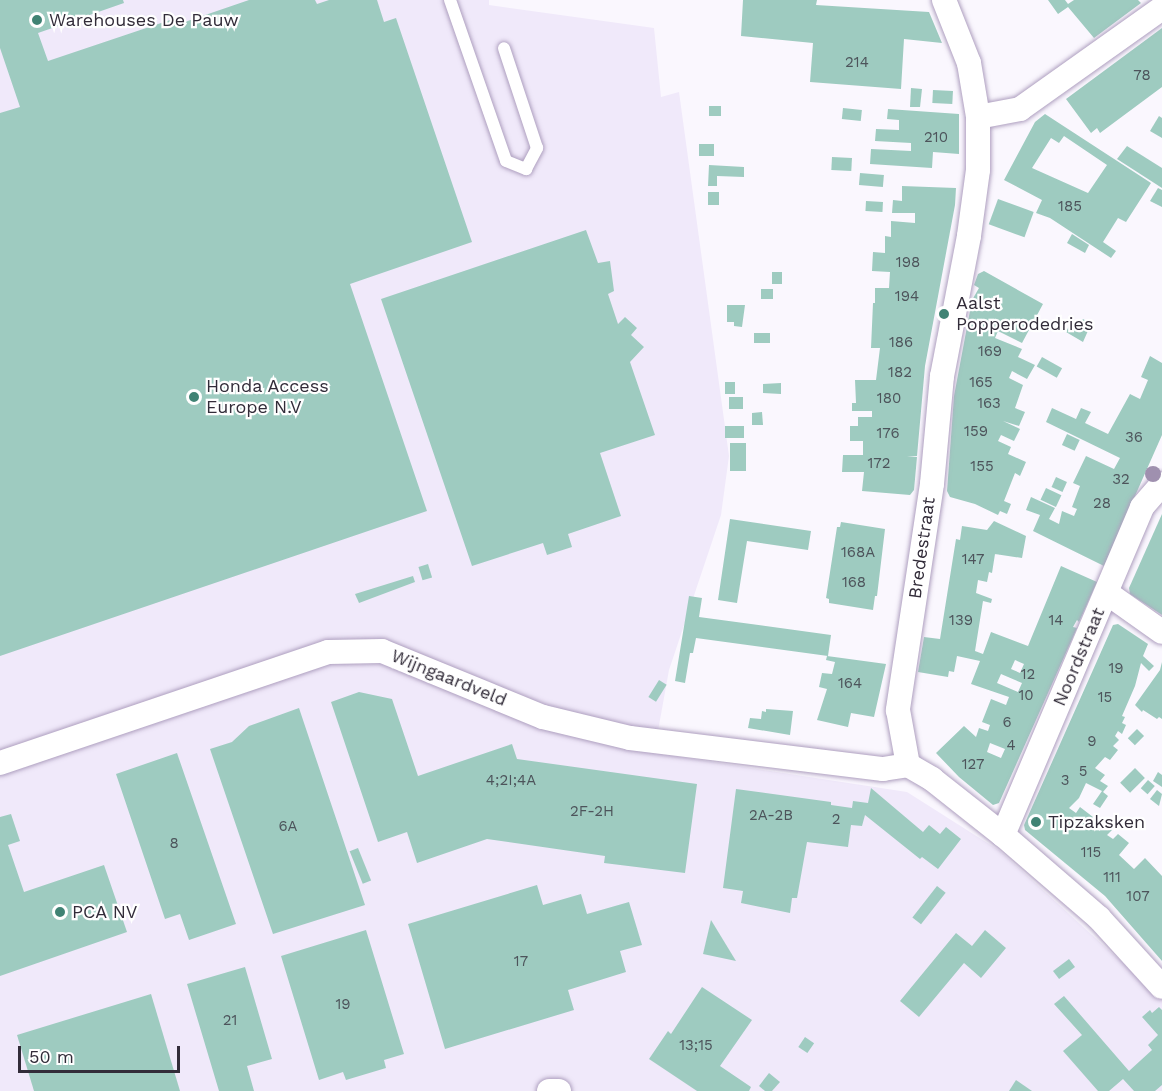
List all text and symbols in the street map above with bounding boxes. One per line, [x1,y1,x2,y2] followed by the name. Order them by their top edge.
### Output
[49,9,239,31] place label: Warehouses De Pauw
[30,13,44,27] marker: Warehouses De Pauw
[845,54,869,72] house number: 214
[1133,67,1151,85] house number: 78
[924,129,948,147] house number: 210
[1058,198,1082,216] house number: 185
[896,254,920,272] house number: 198
[895,288,919,306] house number: 194
[956,293,1093,336] place label: Aalst Popperodedries
[937,307,951,321] marker: Aalst Popperodedries
[889,334,913,352] house number: 186
[978,343,1002,361] house number: 169
[888,364,912,382] house number: 182
[969,374,993,392] house number: 165
[206,376,330,418] place label: Honda Access Europe N.V
[187,390,201,404] marker: Honda Access Europe N.V
[877,390,901,408] house number: 180
[977,395,1001,413] house number: 163
[964,423,988,441] house number: 159
[876,425,900,443] house number: 176
[1125,429,1143,447] house number: 36
[867,455,891,473] house number: 172
[970,458,994,476] house number: 155
[1112,471,1130,489] house number: 32
[1093,495,1111,513] house number: 28
[904,496,940,600] street label: Bredestraat
[841,544,875,562] house number: 168A
[962,551,984,569] house number: 147
[842,574,866,592] house number: 168
[1049,605,1109,709] street label: Noordstraat
[949,612,973,630] house number: 139
[1048,612,1064,630] house number: 14
[388,645,510,711] street label: Wijngaardveld
[1108,660,1124,678] house number: 19
[1021,666,1035,684] house number: 12
[838,675,862,693] house number: 164
[1018,687,1034,705] house number: 10
[1098,689,1112,707] house number: 15
[1002,714,1012,732] house number: 6
[1087,733,1097,751] house number: 9
[1006,737,1016,755] house number: 4
[962,756,984,774] house number: 127
[1079,763,1087,781] house number: 5
[486,772,536,790] house number: 4;2I;4A
[1061,772,1069,790] house number: 3
[570,803,614,821] house number: 2F-2H
[749,807,793,825] house number: 2A-2B
[832,811,840,829] house number: 2
[1048,811,1145,833] place label: Tipzaksken
[1029,815,1043,829] marker: Tipzaksken
[278,818,298,836] house number: 6A
[169,835,179,853] house number: 8
[1081,844,1101,862] house number: 115
[1103,869,1121,887] house number: 111
[1126,888,1150,906] house number: 107
[72,901,138,923] place label: PCA NV
[53,905,67,919] marker: PCA NV
[514,953,528,971] house number: 17
[335,996,351,1014] house number: 19
[223,1012,237,1030] house number: 21
[21,1034,183,1072] scale bar
[679,1037,713,1055] house number: 13;15
[29,1046,74,1067] text: 50 m

